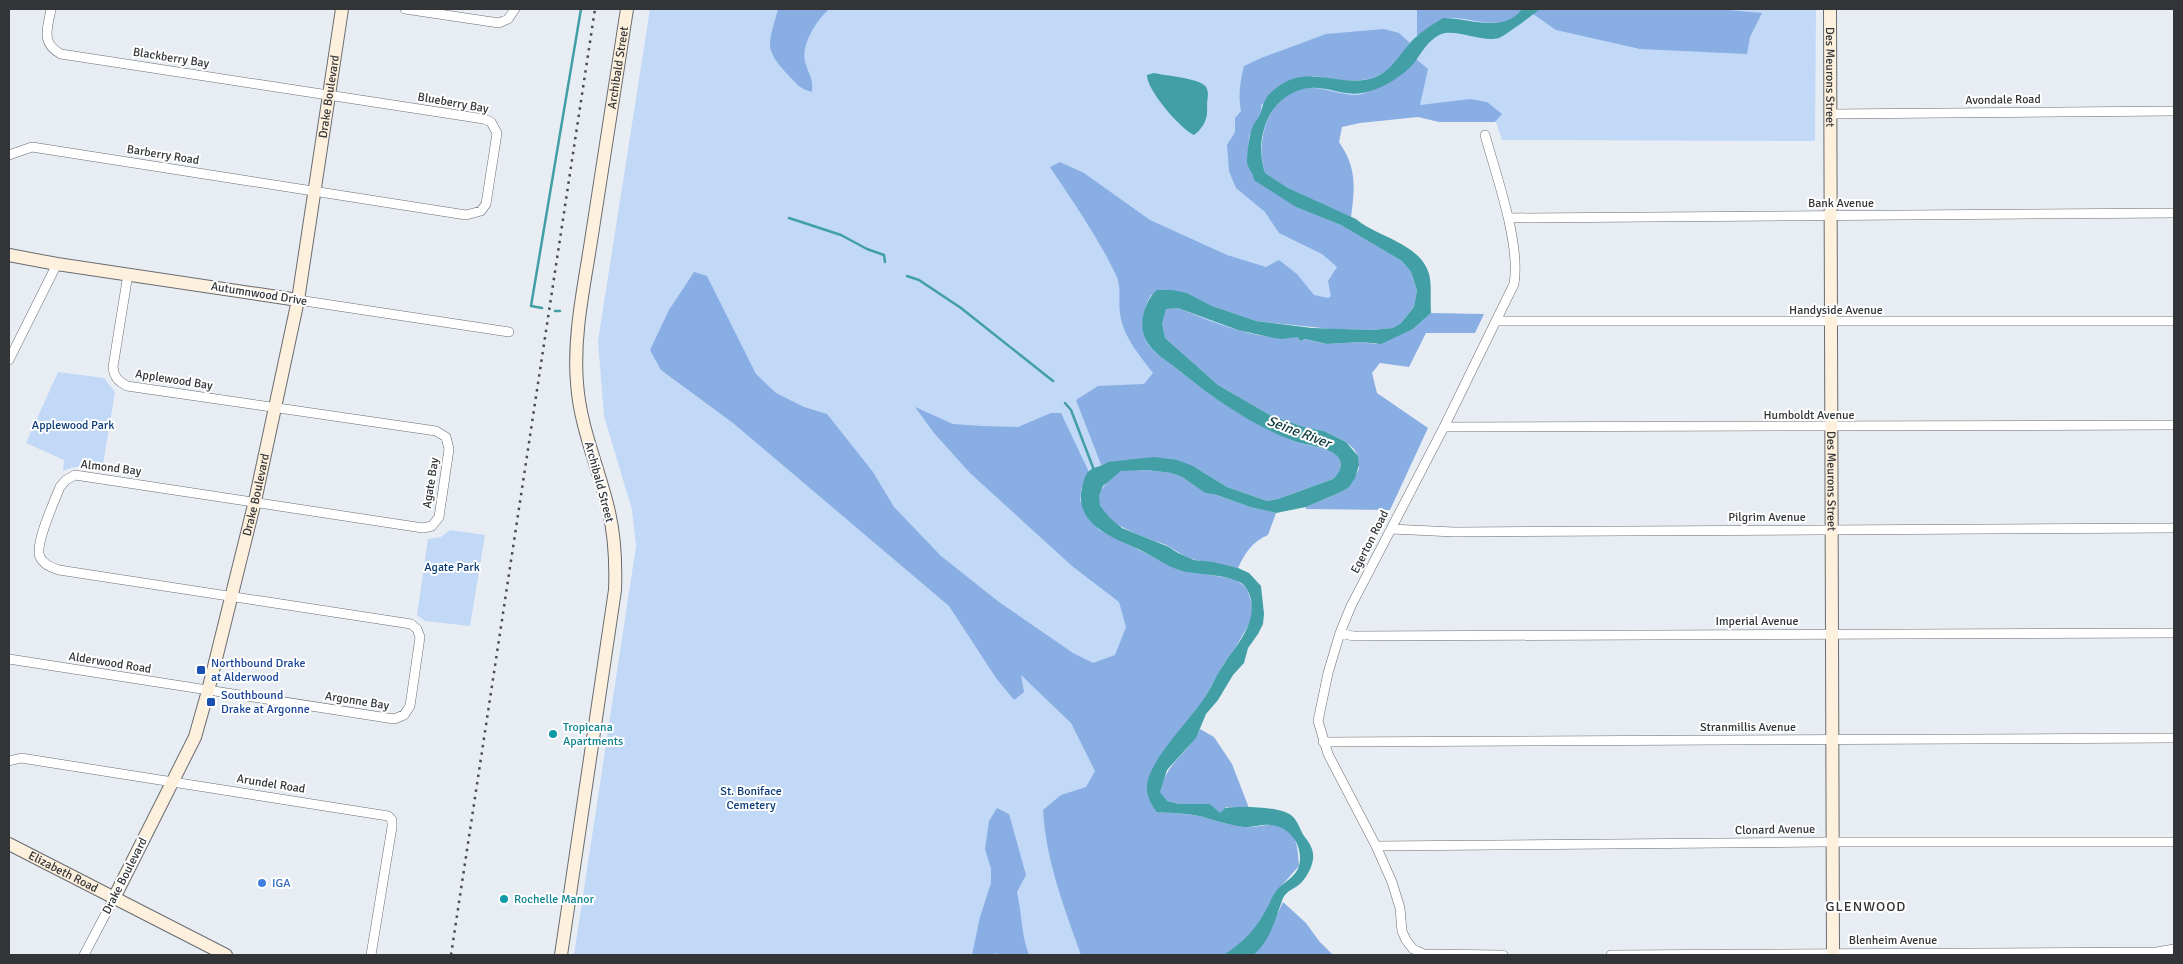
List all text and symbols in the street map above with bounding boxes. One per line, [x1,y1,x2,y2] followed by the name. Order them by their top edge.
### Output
[604,25,632,110] street label: Archibald Street
[1823,27,1838,127] street label: Des Meurons Street
[132,45,211,71] street label: Blackberry Bay
[315,54,342,139] street label: Drake Boulevard
[416,89,490,117] street label: Blueberry Bay
[1965,92,2041,108] street label: Avondale Road
[126,142,200,168] street label: Barberry Road
[1808,196,1874,211] street label: Bank Avenue
[210,279,308,309] street label: Autumnwood Drive
[1789,303,1883,318] street label: Handyside Avenue
[134,366,214,394] street label: Applewood Bay
[1764,408,1854,423] street label: Humboldt Avenue
[1265,412,1335,453] water label: Seine River
[32,418,114,433] park label: Applewood Park
[1824,431,1839,531] street label: Des Meurons Street
[581,440,617,524] street label: Archibald Street
[239,452,272,538] street label: Drake Boulevard
[420,456,442,509] street label: Agate Bay
[80,457,143,479] street label: Almond Bay
[1348,508,1392,576] street label: Egerton Road
[1728,510,1806,525] street label: Pilgrim Avenue
[424,560,480,575] park label: Agate Park
[1715,614,1799,629] street label: Imperial Avenue
[68,649,152,677] street label: Alderwood Road
[211,656,305,685] place label: Northbound Drake at Alderwood
[195,664,207,676] marker: Northbound Drake at Alderwood
[221,688,310,717] place label: Southbound Drake at Argonne
[324,689,391,714] street label: Argonne Bay
[205,696,217,708] marker: Southbound Drake at Argonne
[563,720,623,749] place label: Tropicana Apartments
[1700,720,1796,735] street label: Stranmillis Avenue
[547,728,559,740] marker: Tropicana Apartments
[236,771,306,797] street label: Arundel Road
[720,784,782,813] park label: St. Boniface Cemetery
[1735,822,1815,838] street label: Clonard Avenue
[99,835,151,917] street label: Drake Boulevard
[26,848,101,896] street label: Elizabeth Road
[272,876,291,891] place label: IGA
[256,877,268,889] marker: IGA
[514,892,594,907] place label: Rochelle Manor
[498,893,510,905] marker: Rochelle Manor
[1826,898,1906,915] district label: GLENWOOD
[1849,933,1937,948] street label: Blenheim Avenue

